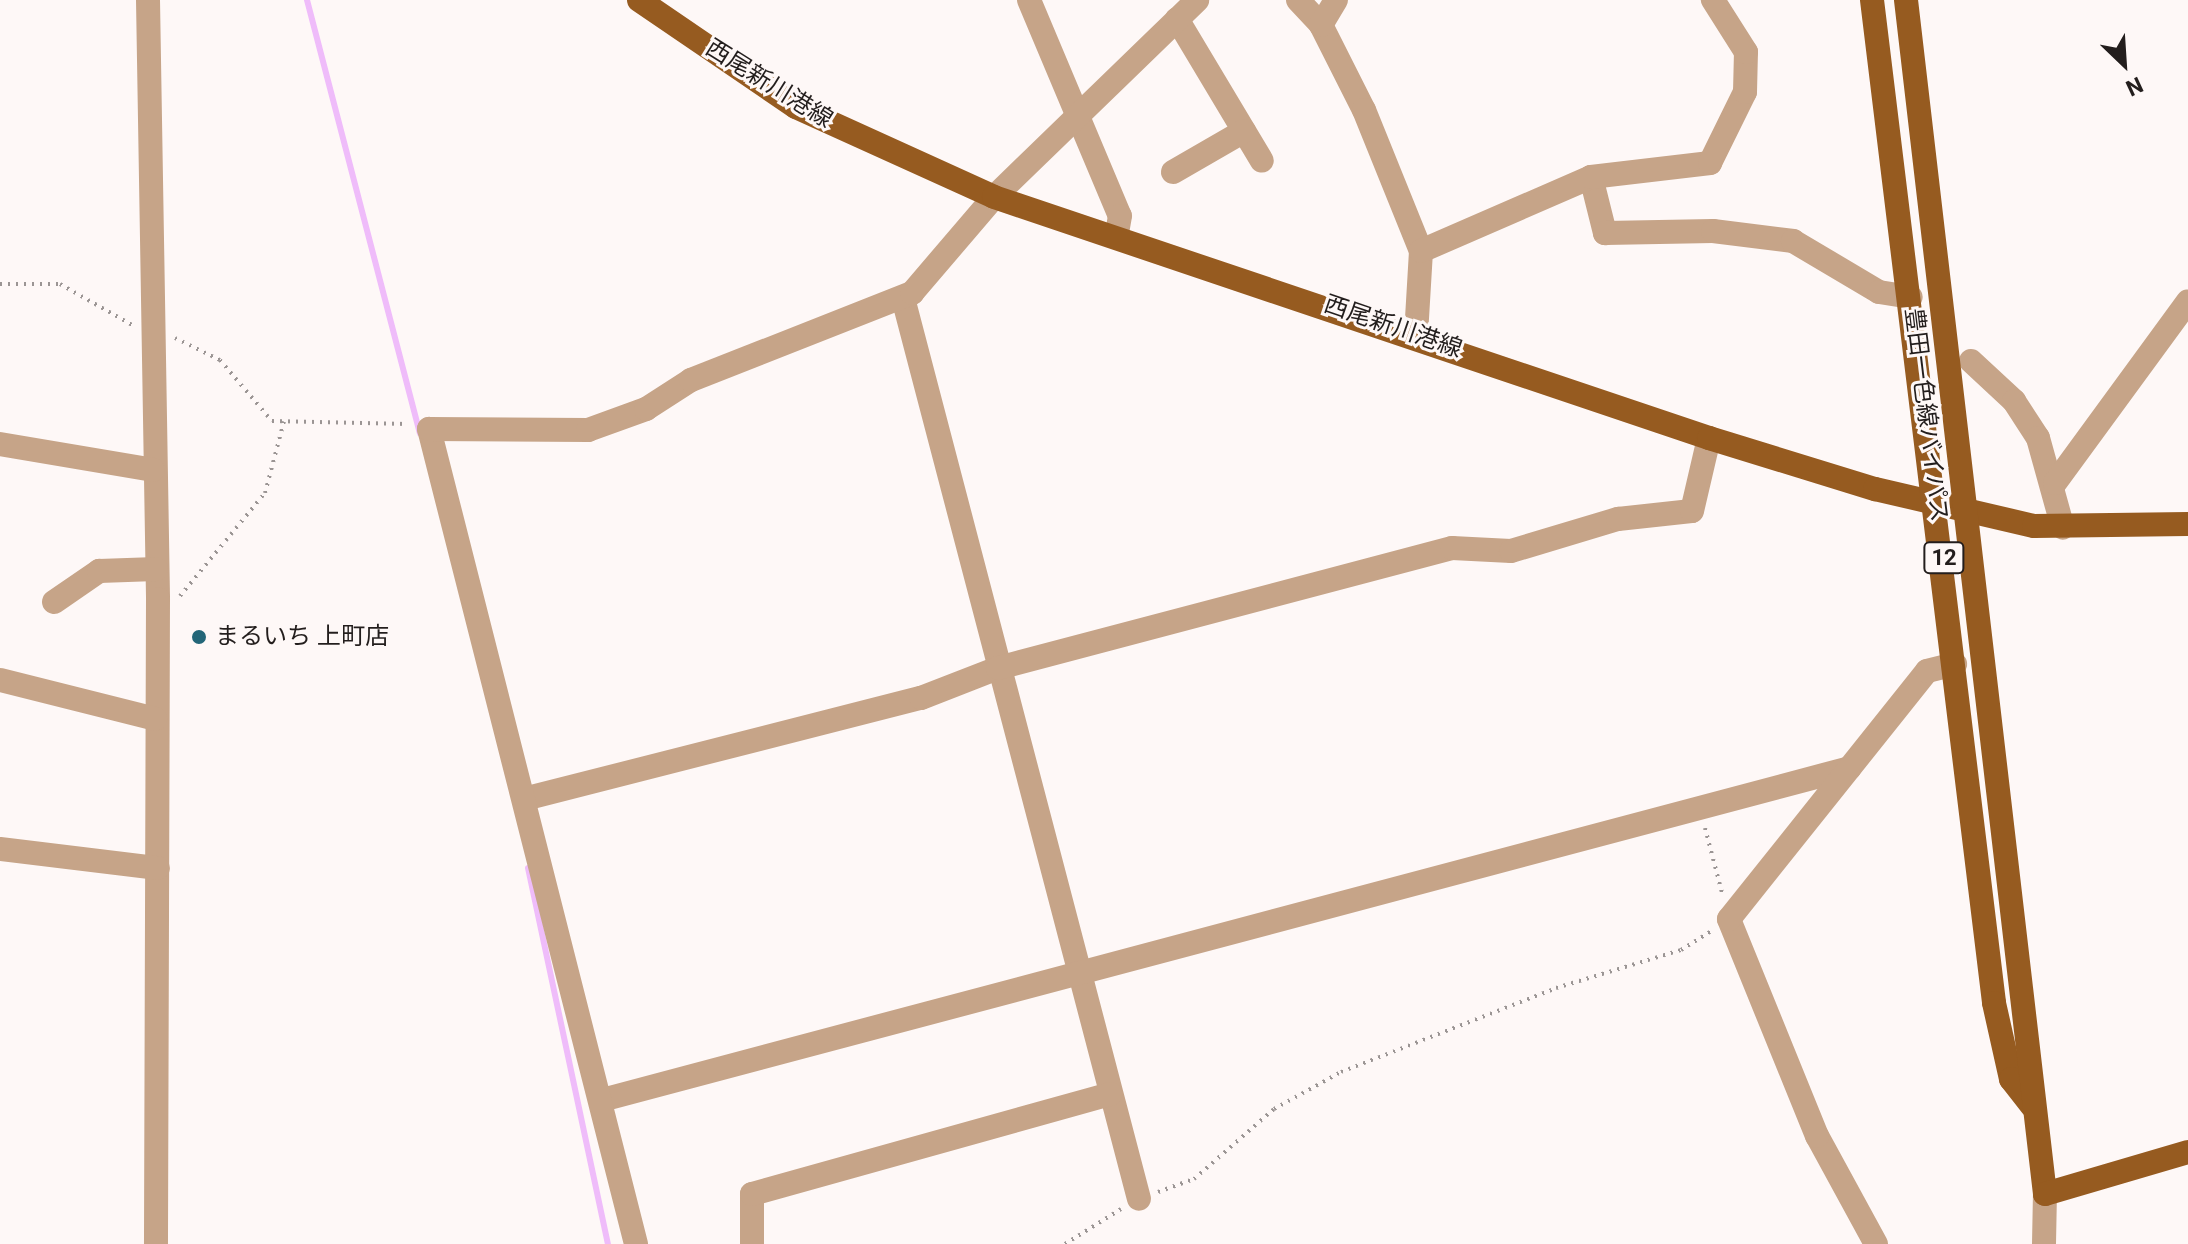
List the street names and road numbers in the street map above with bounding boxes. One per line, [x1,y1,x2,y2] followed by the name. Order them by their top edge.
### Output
[700,34,838,134] street label: 西尾新川港線
[1320,290,1466,364] street label: 西尾新川港線
[1899,306,1953,524] street label: 豊田一色線バイパス
[1922,540,1966,576] road number: 12

